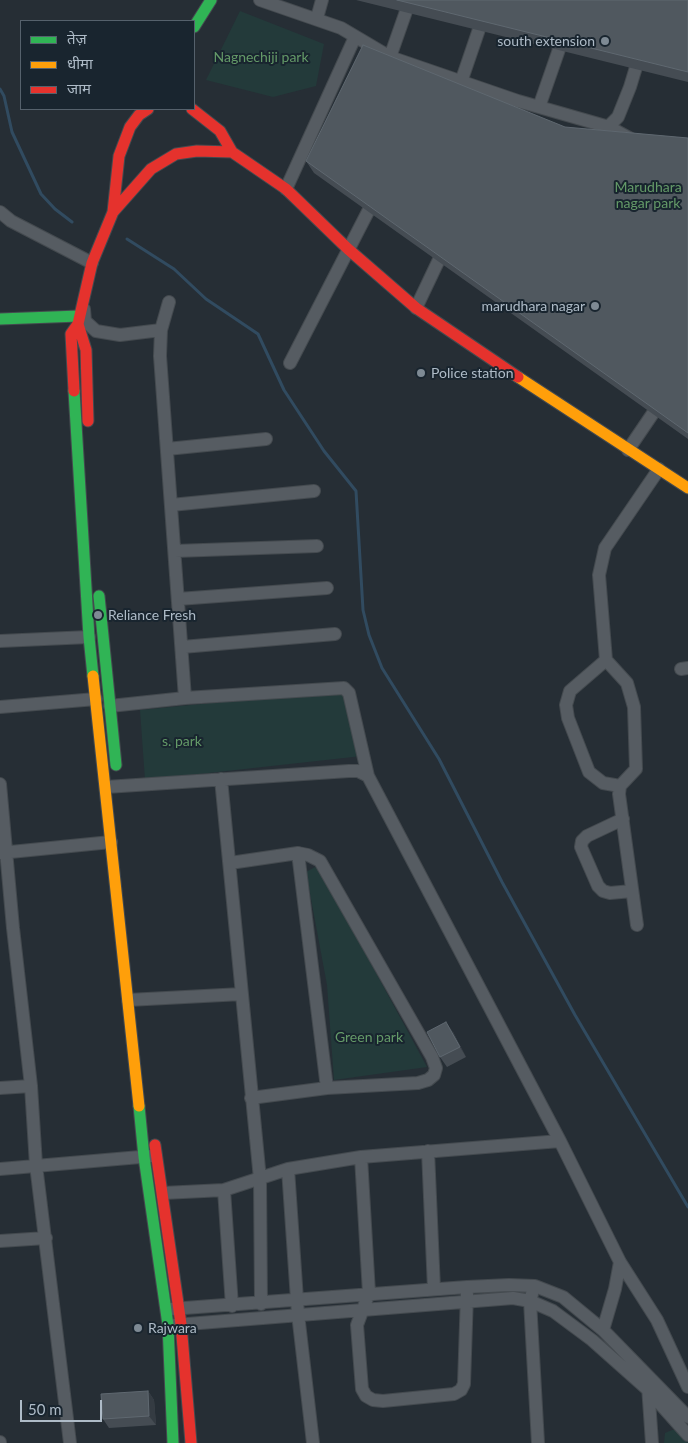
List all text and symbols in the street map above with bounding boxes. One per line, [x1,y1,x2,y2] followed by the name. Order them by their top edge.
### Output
[20,20,195,110] legend
[67,29,87,47] text: तेज़
[497,33,595,49] place label: south extension
[599,35,611,47] marker: south extension
[213,49,309,65] park label: Nagnechiji park
[67,54,93,72] text: धीमा
[67,79,91,97] text: जाम
[614,179,682,212] park label: Marudhara nagar park
[481,298,585,314] place label: marudhara nagar
[589,300,601,312] marker: marudhara nagar
[431,365,513,381] place label: Police station
[415,367,427,379] marker: Police station
[108,607,196,623] place label: Reliance Fresh
[92,609,104,621] marker: Reliance Fresh
[162,733,202,749] park label: s. park
[335,1029,403,1045] park label: Green park
[148,1320,197,1336] place label: Rajwara
[132,1322,144,1334] marker: Rajwara
[22,1390,105,1422] scale bar
[28,1400,62,1418] text: 50 m

